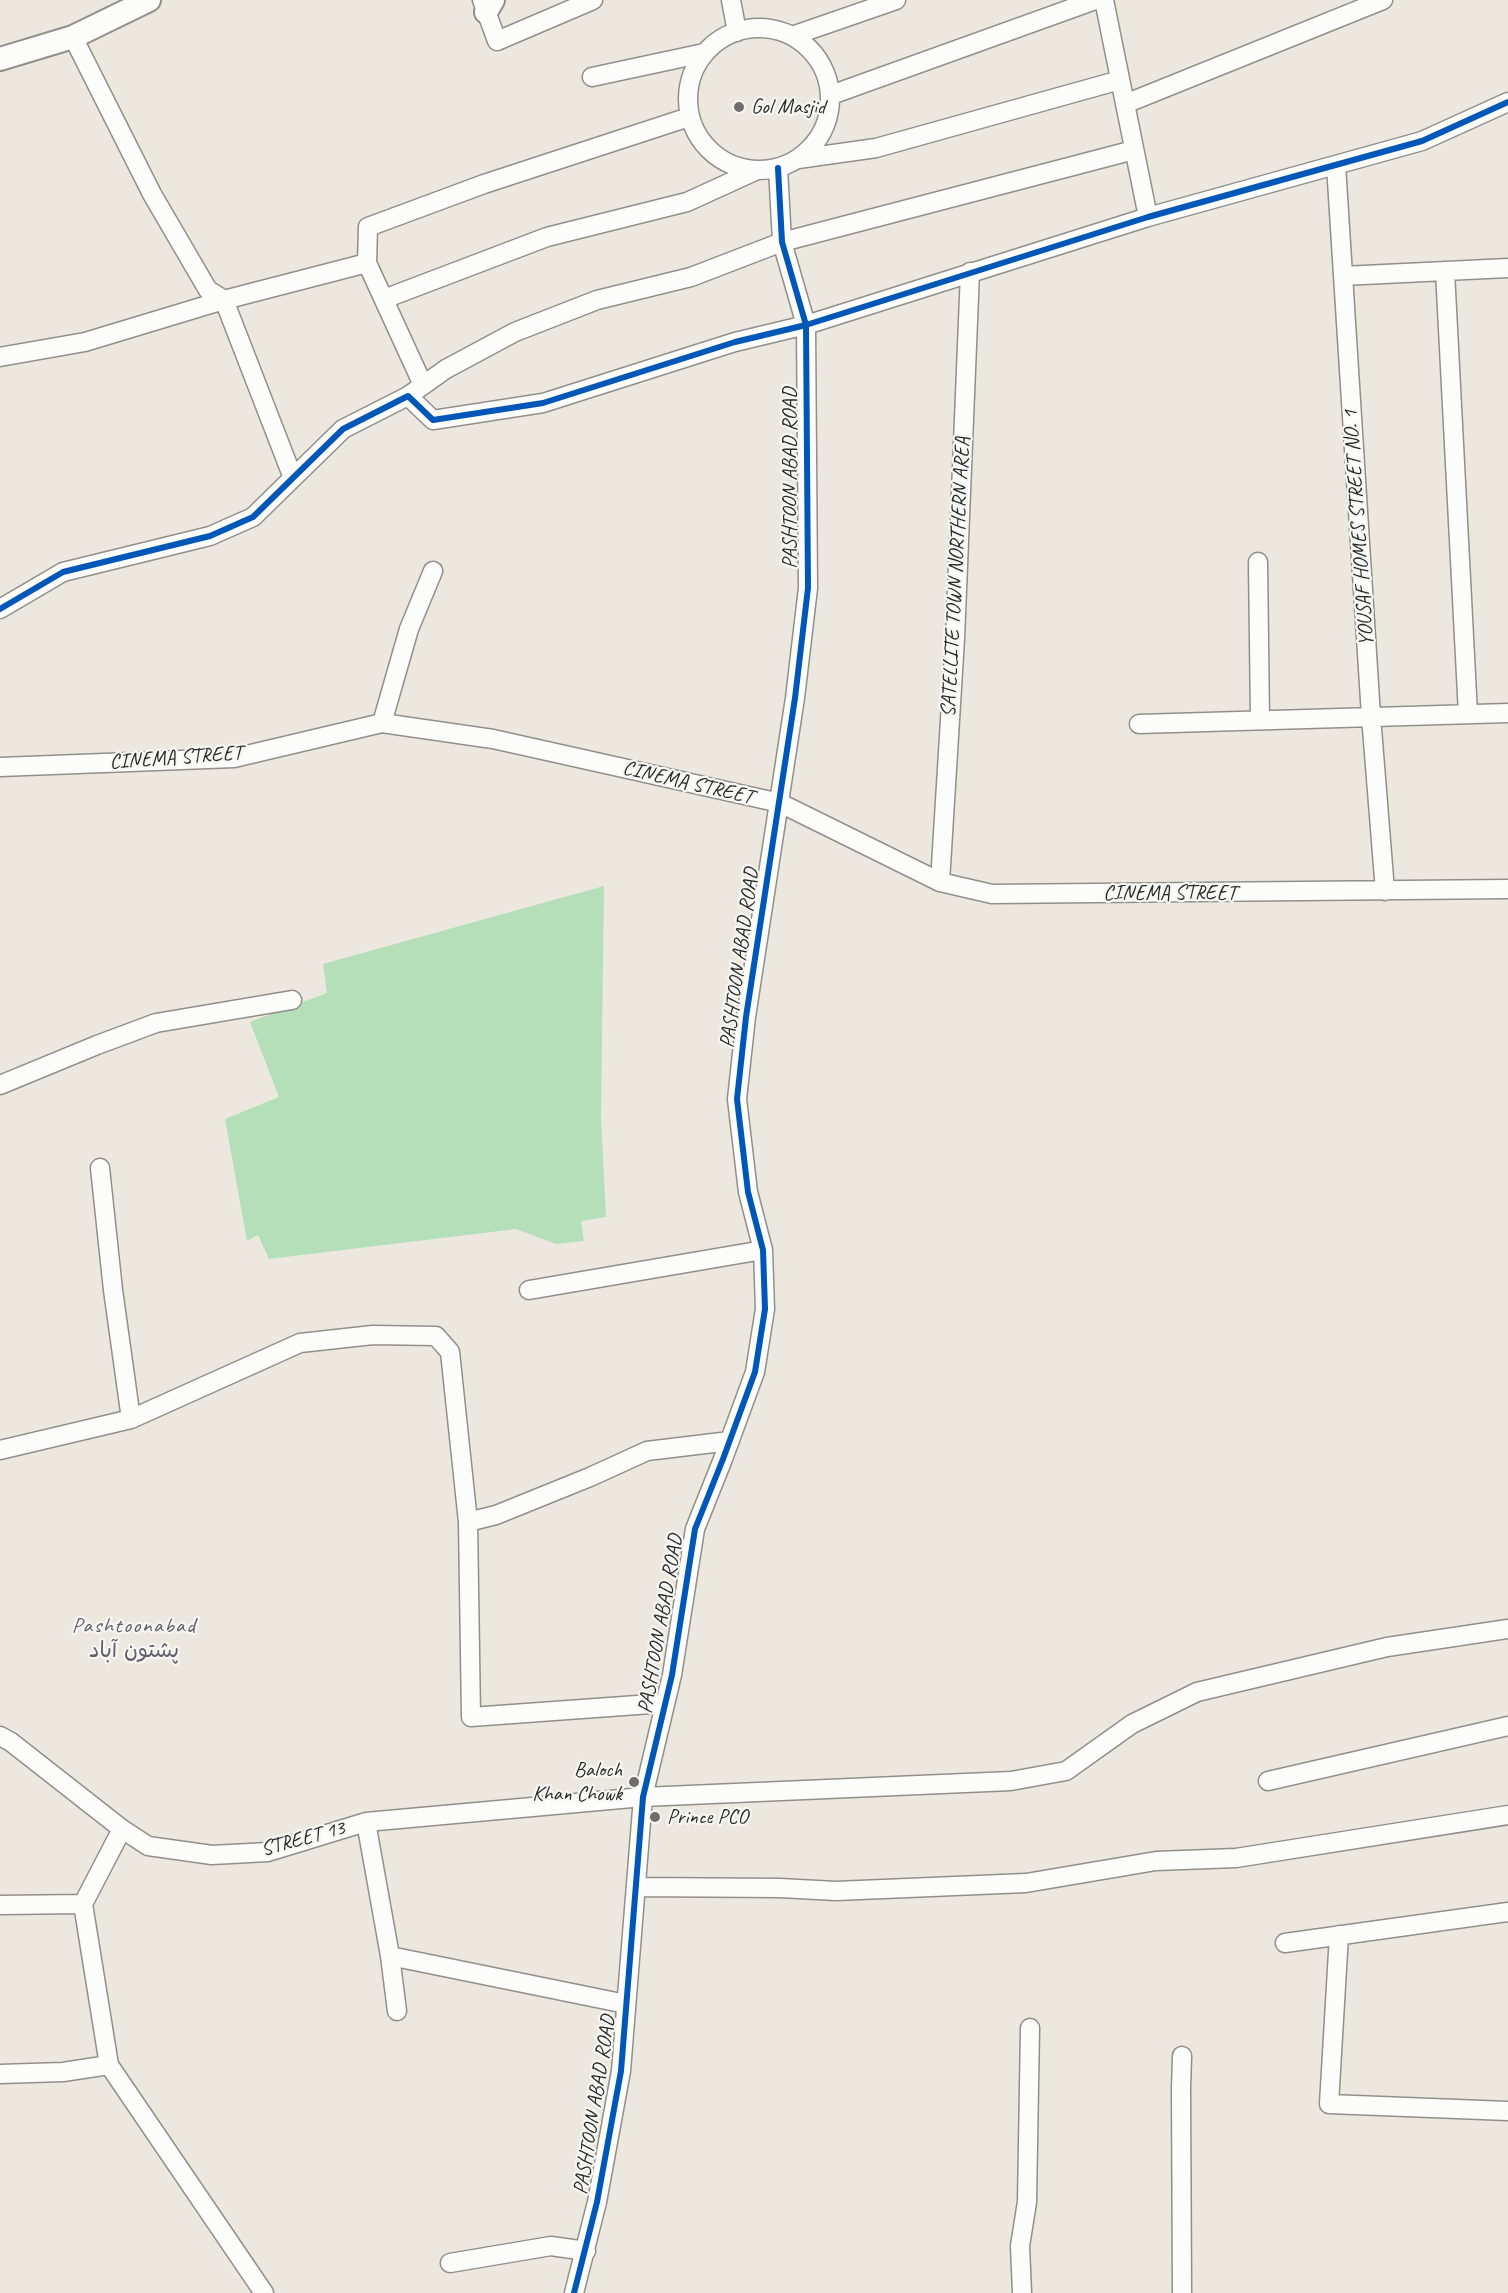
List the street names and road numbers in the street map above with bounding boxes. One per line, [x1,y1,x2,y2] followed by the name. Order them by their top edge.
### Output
[777,387,803,569] street label: PASHTOON ABAD ROAD
[1338,409,1380,647] street label: YOUSAF HOMES STREET NO. 1
[936,436,976,718] street label: SATELLITE TOWN NORTHERN AREA
[109,741,243,775] street label: CINEMA STREET
[620,756,756,810] street label: CINEMA STREET
[715,867,765,1049] street label: PASHTOON ABAD ROAD
[1103,880,1237,906] street label: CINEMA STREET
[633,1533,689,1715] street label: PASHTOON ABAD ROAD
[258,1816,348,1862] street label: STREET 13
[568,2014,622,2196] street label: PASHTOON ABAD ROAD

